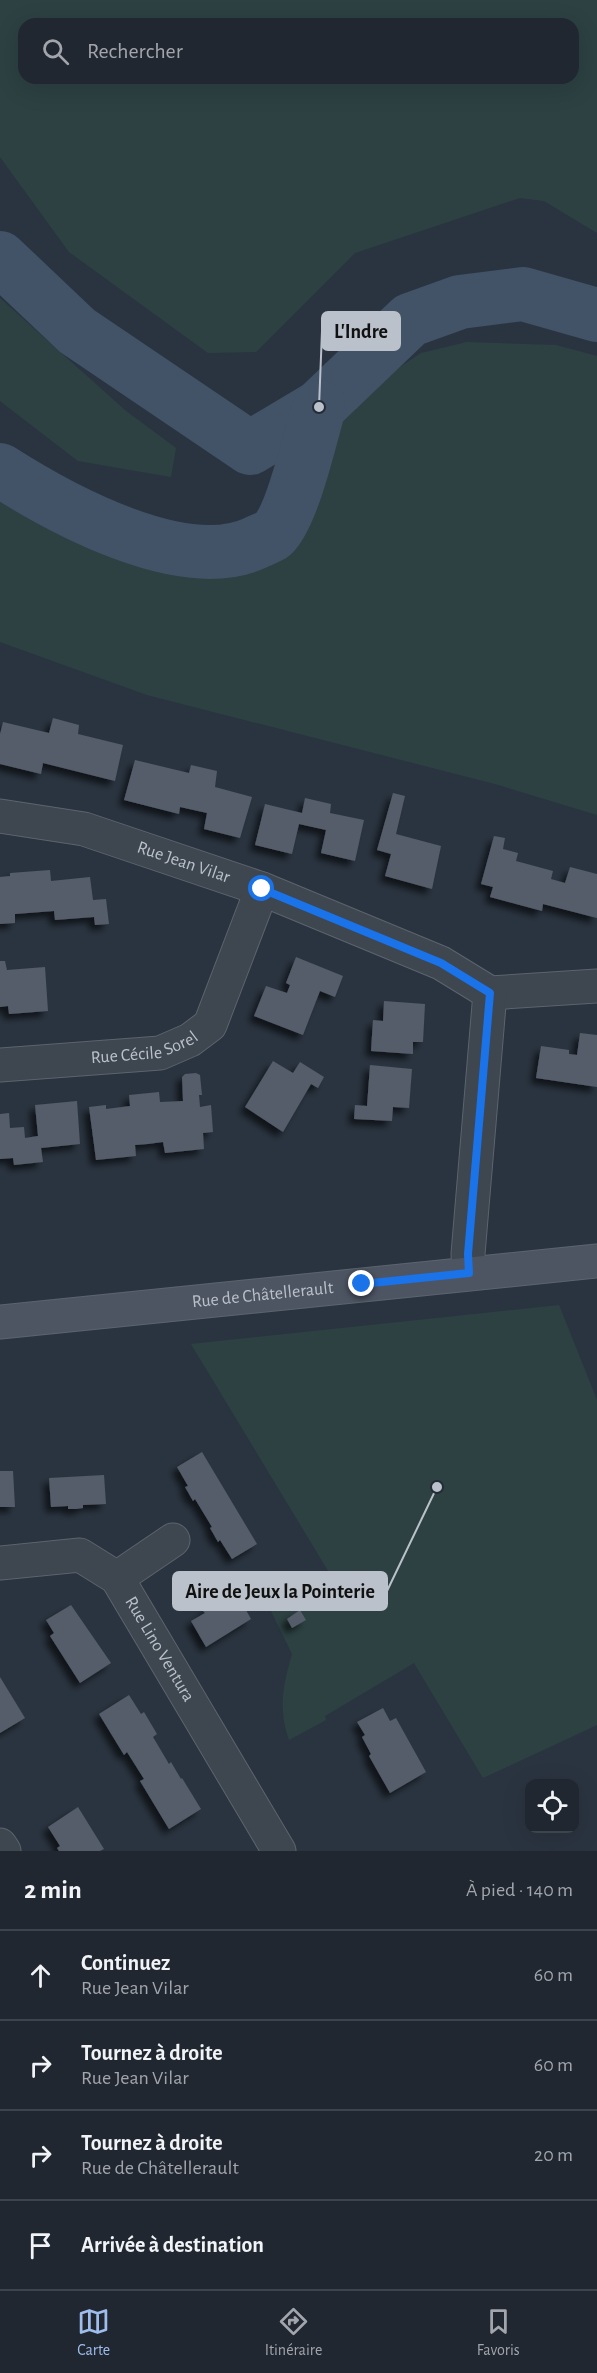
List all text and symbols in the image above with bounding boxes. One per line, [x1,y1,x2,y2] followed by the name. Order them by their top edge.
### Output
[18,18,579,84] search box
[39,35,72,68] icon: search
[87,40,183,62] text: Rechercher
[322,312,400,350] callout: L'Indre
[334,322,388,342] text: L'Indre
[135,839,233,887] street label: Rue Jean Vilar
[248,875,274,901] route start
[90,1028,202,1067] street label: Rue Cécile Sorel
[348,1270,374,1296] route end
[191,1279,335,1311] street label: Rue de Châtellerault
[173,1572,387,1610] callout: Aire de Jeux la Pointerie
[185,1582,375,1602] text: Aire de Jeux la Pointerie
[121,1594,197,1705] street label: Rue Lino Ventura
[525,1779,579,1833] map controls
[525,1779,579,1833] button: locate
[24,1877,82,1903] text: 2 min
[466,1880,573,1900] text: À pied · 140 m
[81,1952,170,1974] text: Continuez
[24,1959,57,1992] icon: ahead
[534,1965,573,1985] text: 60 m
[81,1978,189,1998] text: Rue Jean Vilar
[81,2042,223,2064] text: Tournez à droite
[24,2049,57,2082] icon: right
[534,2055,573,2075] text: 60 m
[81,2068,189,2088] text: Rue Jean Vilar
[81,2132,223,2154] text: Tournez à droite
[24,2139,57,2172] icon: right
[534,2145,573,2165] text: 20 m
[81,2158,239,2178] text: Rue de Châtellerault
[24,2229,57,2262] icon: arrive
[81,2234,264,2256] text: Arrivée à destination
[77,2305,110,2360] tab: Carte
[265,2305,322,2360] tab: Itinéraire
[477,2305,520,2360] tab: Favoris

